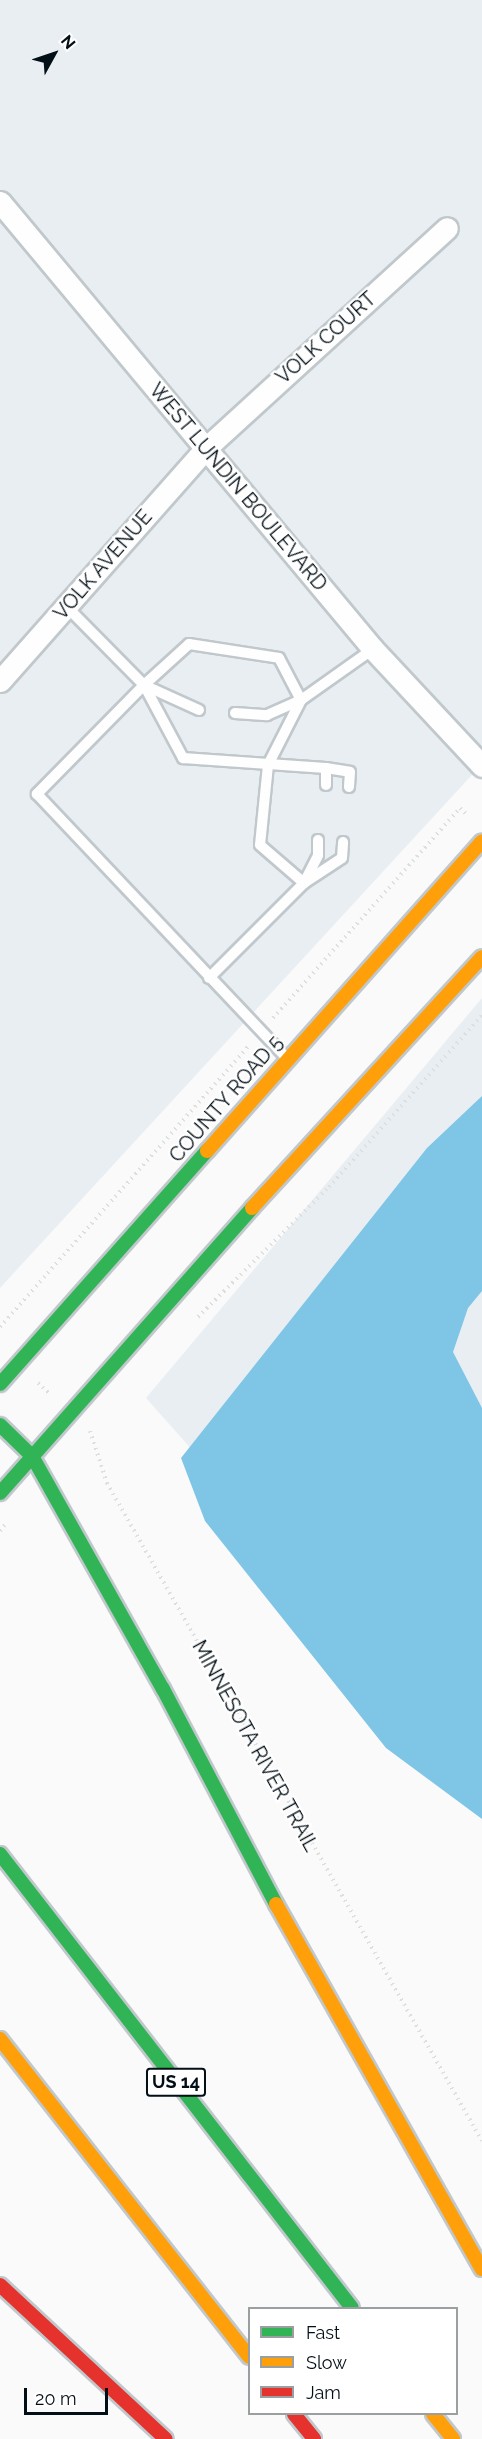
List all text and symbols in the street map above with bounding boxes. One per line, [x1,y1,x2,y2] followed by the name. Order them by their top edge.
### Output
[24,24,84,84] north arrow
[57,31,79,53] text: N
[271,287,381,389] street label: VOLK COURT
[144,378,332,596] street label: WEST LUNDIN BOULEVARD
[49,505,157,625] street label: VOLK AVENUE
[164,1030,288,1168] street label: COUNTY ROAD 5
[187,1636,323,1856] street label: MINNESOTA RIVER TRAIL
[144,2067,207,2097] road number: US 14
[248,2307,458,2415] legend
[306,2322,340,2343] text: Fast
[306,2352,347,2373] text: Slow
[27,2376,111,2414] scale bar
[306,2382,341,2403] text: Jam
[35,2388,77,2409] text: 20 m

